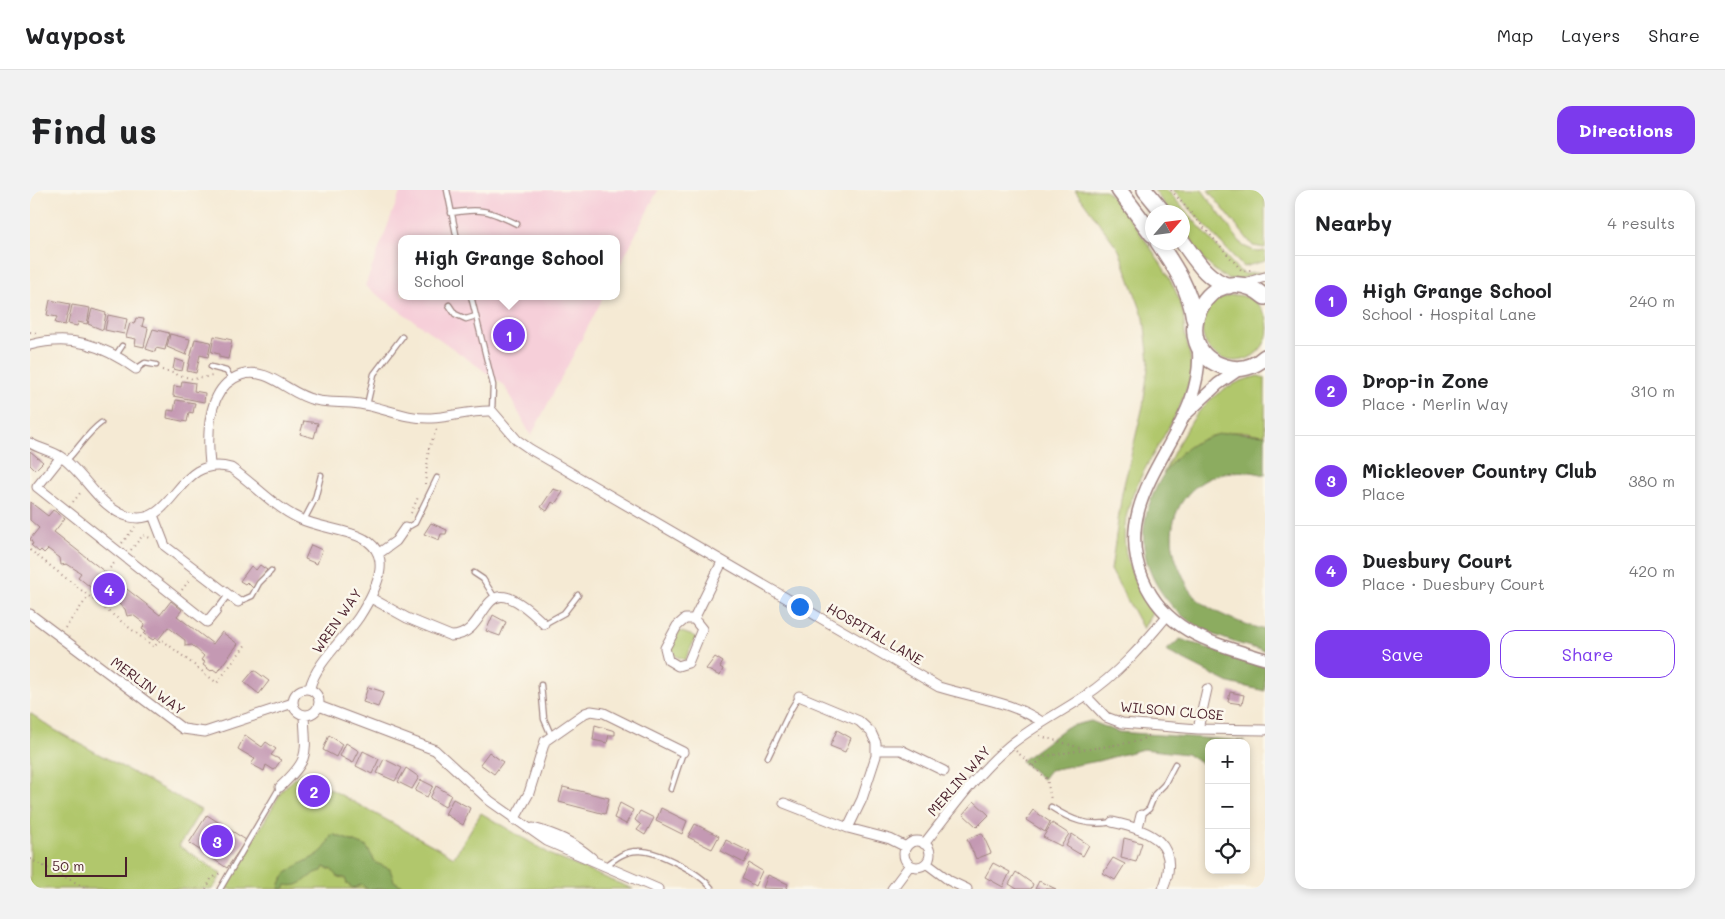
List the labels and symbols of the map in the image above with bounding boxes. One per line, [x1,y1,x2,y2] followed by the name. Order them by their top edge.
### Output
[1145,205,1190,250] north arrow
[493,316,525,354] pin: 1
[93,570,125,608] pin: 4
[307,584,366,657] street label: WREN WAY
[787,594,813,620] your location
[824,598,927,669] street label: HOSPITAL LANE
[107,652,189,719] street label: MERLIN WAY
[1119,697,1225,724] street label: WILSON CLOSE
[923,741,995,820] street label: MERLIN WAY
[298,772,330,810] pin: 2
[201,822,233,860] pin: 3
[45,854,128,877] scale bar

